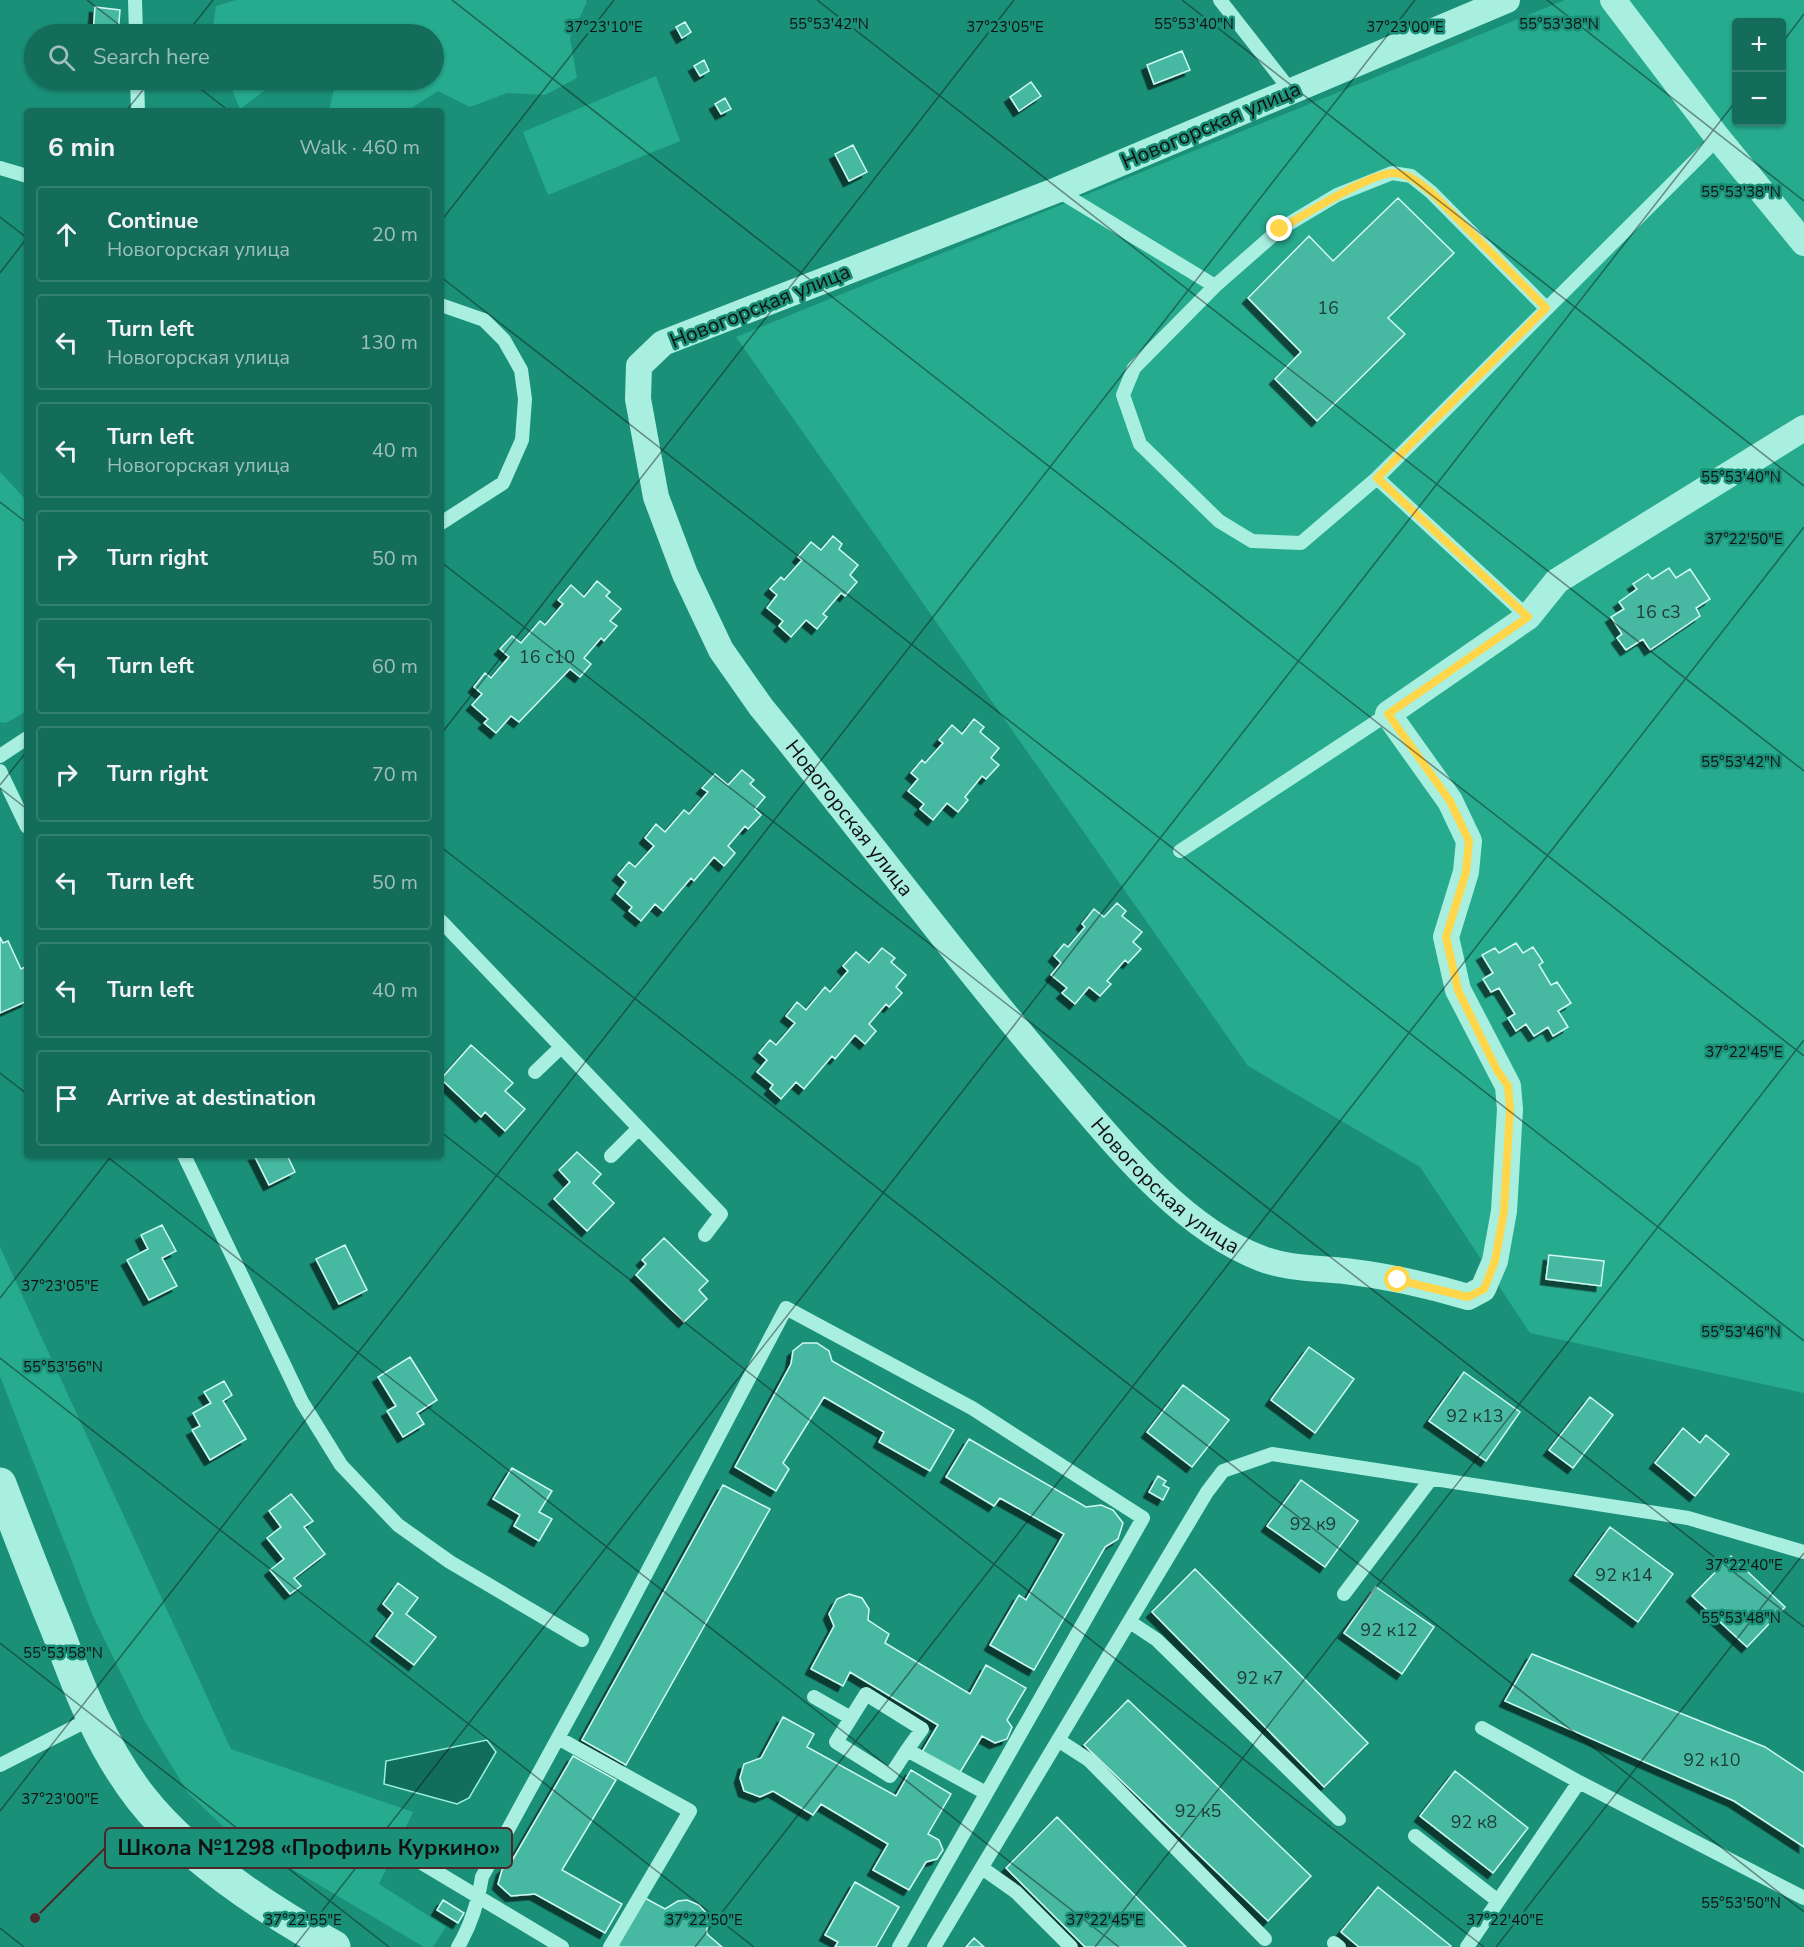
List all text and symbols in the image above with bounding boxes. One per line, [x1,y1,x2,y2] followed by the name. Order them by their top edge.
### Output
[789,14,869,34] text: 55°53'42"N
[1154,14,1234,34] text: 55°53'40"N
[1519,14,1599,34] text: 55°53'38"N
[565,17,643,37] text: 37°23'10"E
[966,17,1044,37] text: 37°23'05"E
[1366,17,1444,37] text: 37°23'00"E
[1732,18,1786,126] map controls
[1732,18,1786,72] button: +
[24,24,444,90] search box
[45,41,78,74] icon: search
[93,42,210,72] text: Search here
[1732,72,1786,126] button: −
[1117,75,1305,175] street label: Новогорская улица
[48,130,115,165] text: 6 min
[300,134,420,161] text: Walk · 460 m
[1701,182,1781,202] text: 55°53'38"N
[107,206,198,236] text: Continue
[1266,215,1292,241] route end
[50,218,83,251] icon: ahead
[372,221,418,248] text: 20 m
[107,236,290,263] text: Новогорская улица
[666,257,854,355] street label: Новогорская улица
[1317,296,1339,320] house number: 16
[107,314,194,344] text: Turn left
[50,326,83,359] icon: left
[360,329,418,356] text: 130 m
[107,344,290,371] text: Новогорская улица
[107,422,194,452] text: Turn left
[50,434,83,467] icon: left
[372,437,418,464] text: 40 m
[107,452,290,479] text: Новогорская улица
[1701,467,1781,487] text: 55°53'40"N
[1705,529,1783,549] text: 37°22'50"E
[50,542,83,575] icon: right
[107,543,208,573] text: Turn right
[372,545,418,572] text: 50 m
[1635,600,1681,624] house number: 16 с3
[519,645,575,669] house number: 16 с10
[50,650,83,683] icon: left
[107,651,194,681] text: Turn left
[372,653,418,680] text: 60 m
[779,734,920,902] street label: Новогорская улица
[1701,752,1781,772] text: 55°53'42"N
[50,758,83,791] icon: right
[107,759,208,789] text: Turn right
[372,761,418,788] text: 70 m
[50,866,83,899] icon: left
[107,867,194,897] text: Turn left
[372,869,418,896] text: 50 m
[50,974,83,1007] icon: left
[107,975,194,1005] text: Turn left
[372,977,418,1004] text: 40 m
[1705,1042,1783,1062] text: 37°22'45"E
[50,1082,83,1115] icon: arrive
[107,1083,316,1113] text: Arrive at destination
[1084,1112,1245,1260] street label: Новогорская улица
[1384,1266,1410,1292] route start
[21,1276,99,1296] text: 37°23'05"E
[1701,1322,1781,1342] text: 55°53'46"N
[23,1357,103,1377] text: 55°53'56"N
[1446,1404,1504,1428] house number: 92 к13
[1290,1512,1336,1536] house number: 92 к9
[1705,1555,1783,1575] text: 37°22'40"E
[1595,1563,1653,1587] house number: 92 к14
[1701,1608,1781,1628] text: 55°53'48"N
[1360,1618,1418,1642] house number: 92 к12
[23,1643,103,1663] text: 55°53'58"N
[1237,1666,1283,1690] house number: 92 к7
[1683,1748,1741,1772] house number: 92 к10
[21,1789,99,1809] text: 37°23'00"E
[1175,1799,1221,1823] house number: 92 к5
[1451,1810,1497,1834] house number: 92 к8
[105,1828,512,1868] callout: Школа №1298 «Профиль Куркино»
[118,1833,500,1863] text: Школа №1298 «Профиль Куркино»
[1701,1893,1781,1913] text: 55°53'50"N
[264,1910,342,1930] text: 37°22'55"E
[665,1910,743,1930] text: 37°22'50"E
[1066,1910,1144,1930] text: 37°22'45"E
[1466,1910,1544,1930] text: 37°22'40"E

